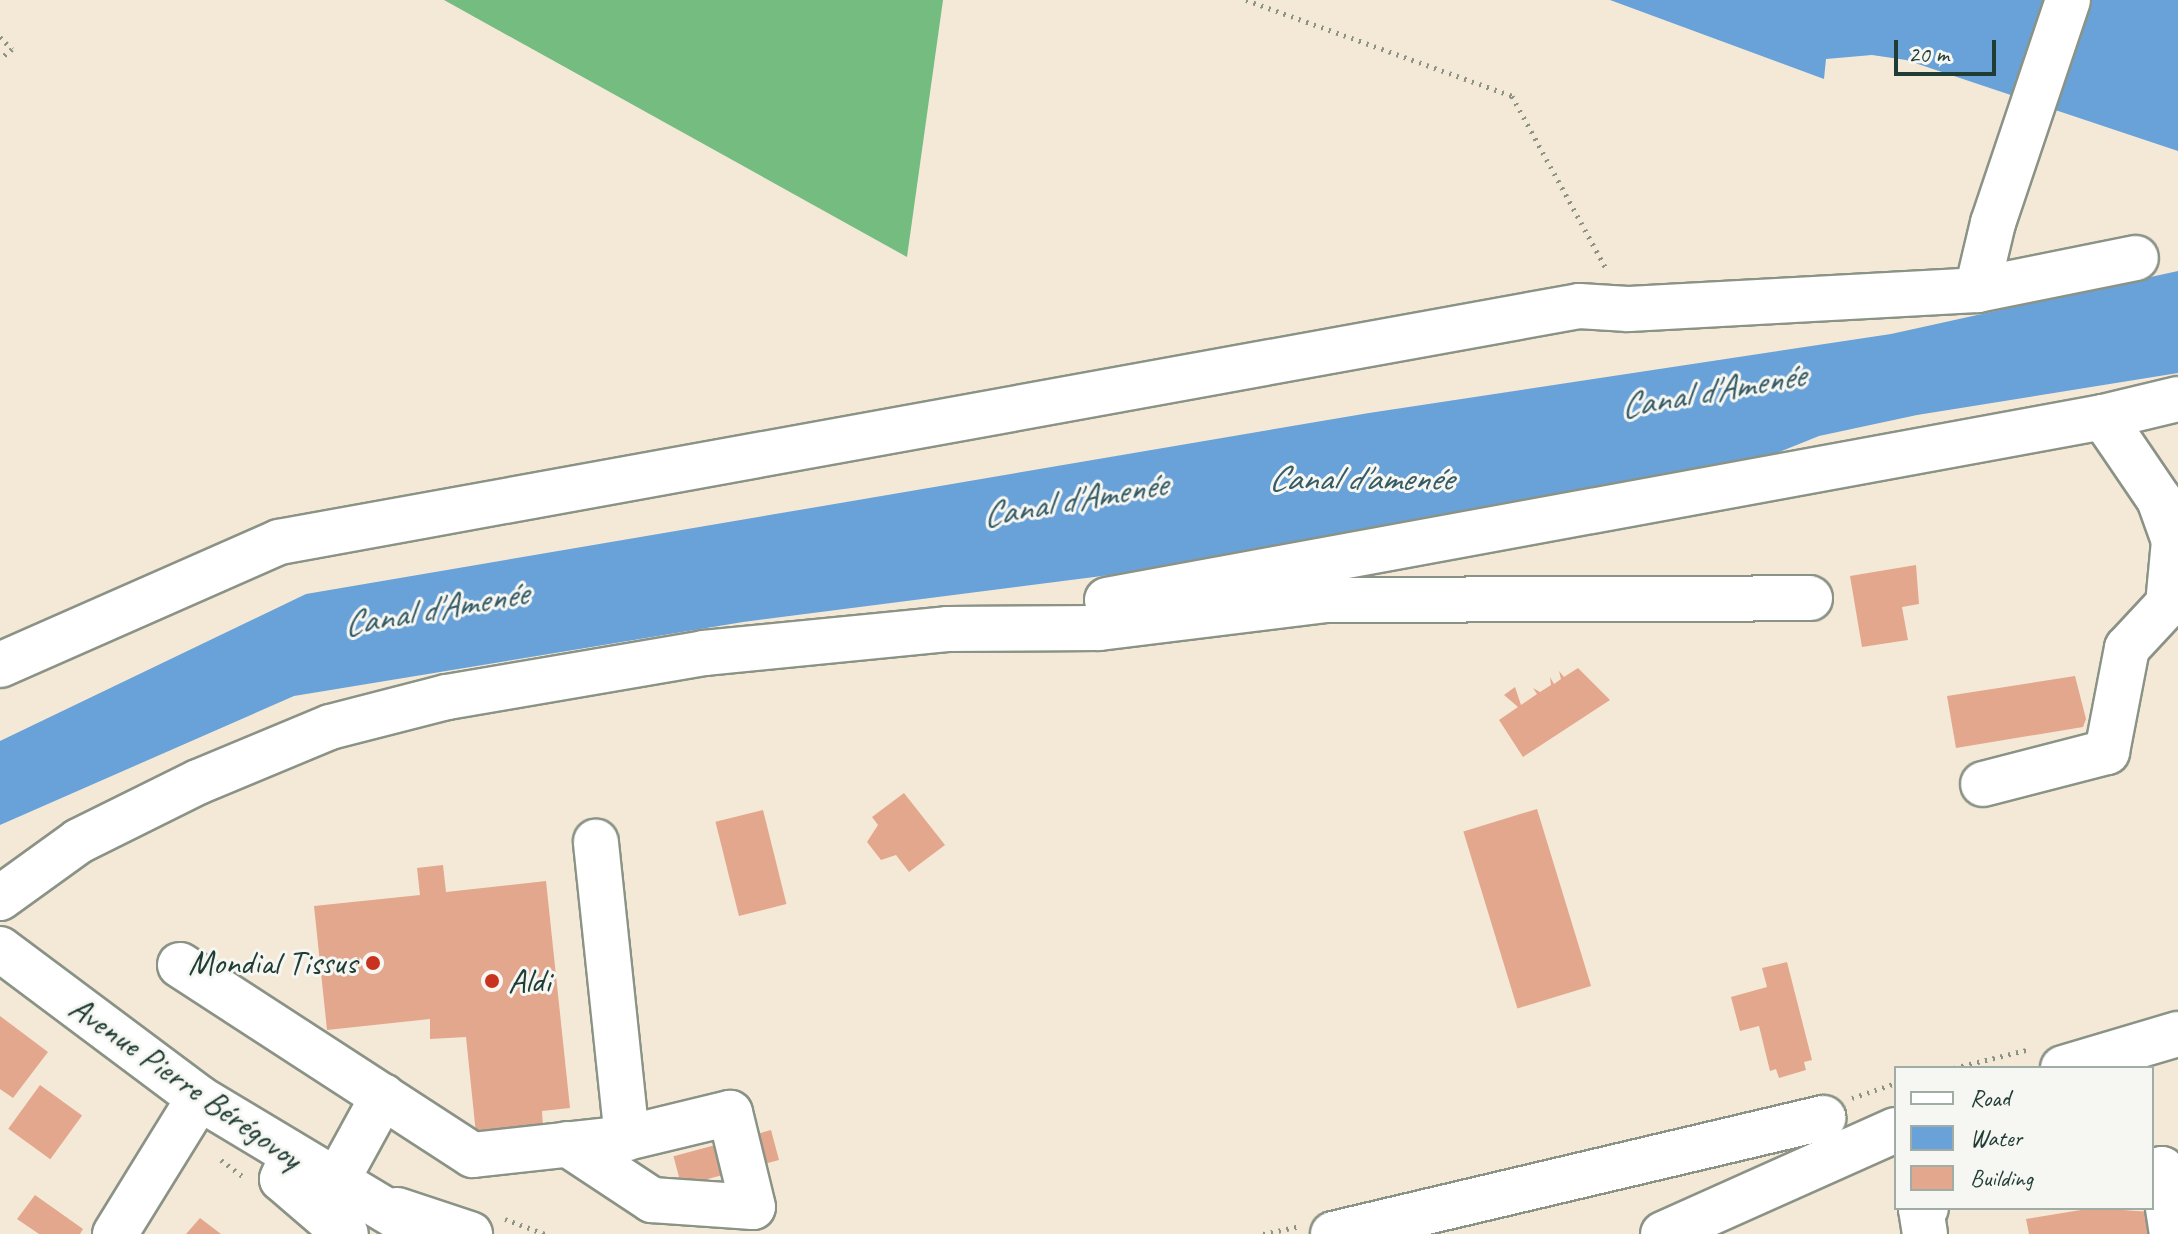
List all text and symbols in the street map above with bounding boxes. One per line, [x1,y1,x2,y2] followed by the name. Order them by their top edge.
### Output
[1898,24,2000,74] scale bar
[1908,39,1949,69] text: 20 m
[1617,354,1807,428] water label: Canal d'Amenée
[1268,457,1452,501] water label: Canal d'amenée
[979,463,1169,537] water label: Canal d'Amenée
[340,572,530,646] water label: Canal d'Amenée
[188,943,357,983] place label: Mondial Tissus
[364,954,382,972] marker: Mondial Tissus
[508,961,551,1001] place label: Aldi
[483,972,501,990] marker: Aldi
[62,987,310,1177] street label: Avenue Pierre Bérégovoy
[1894,1066,2154,1210] legend
[1970,1083,2010,1113] text: Road
[1970,1123,2022,1153] text: Water
[1970,1163,2033,1193] text: Building

